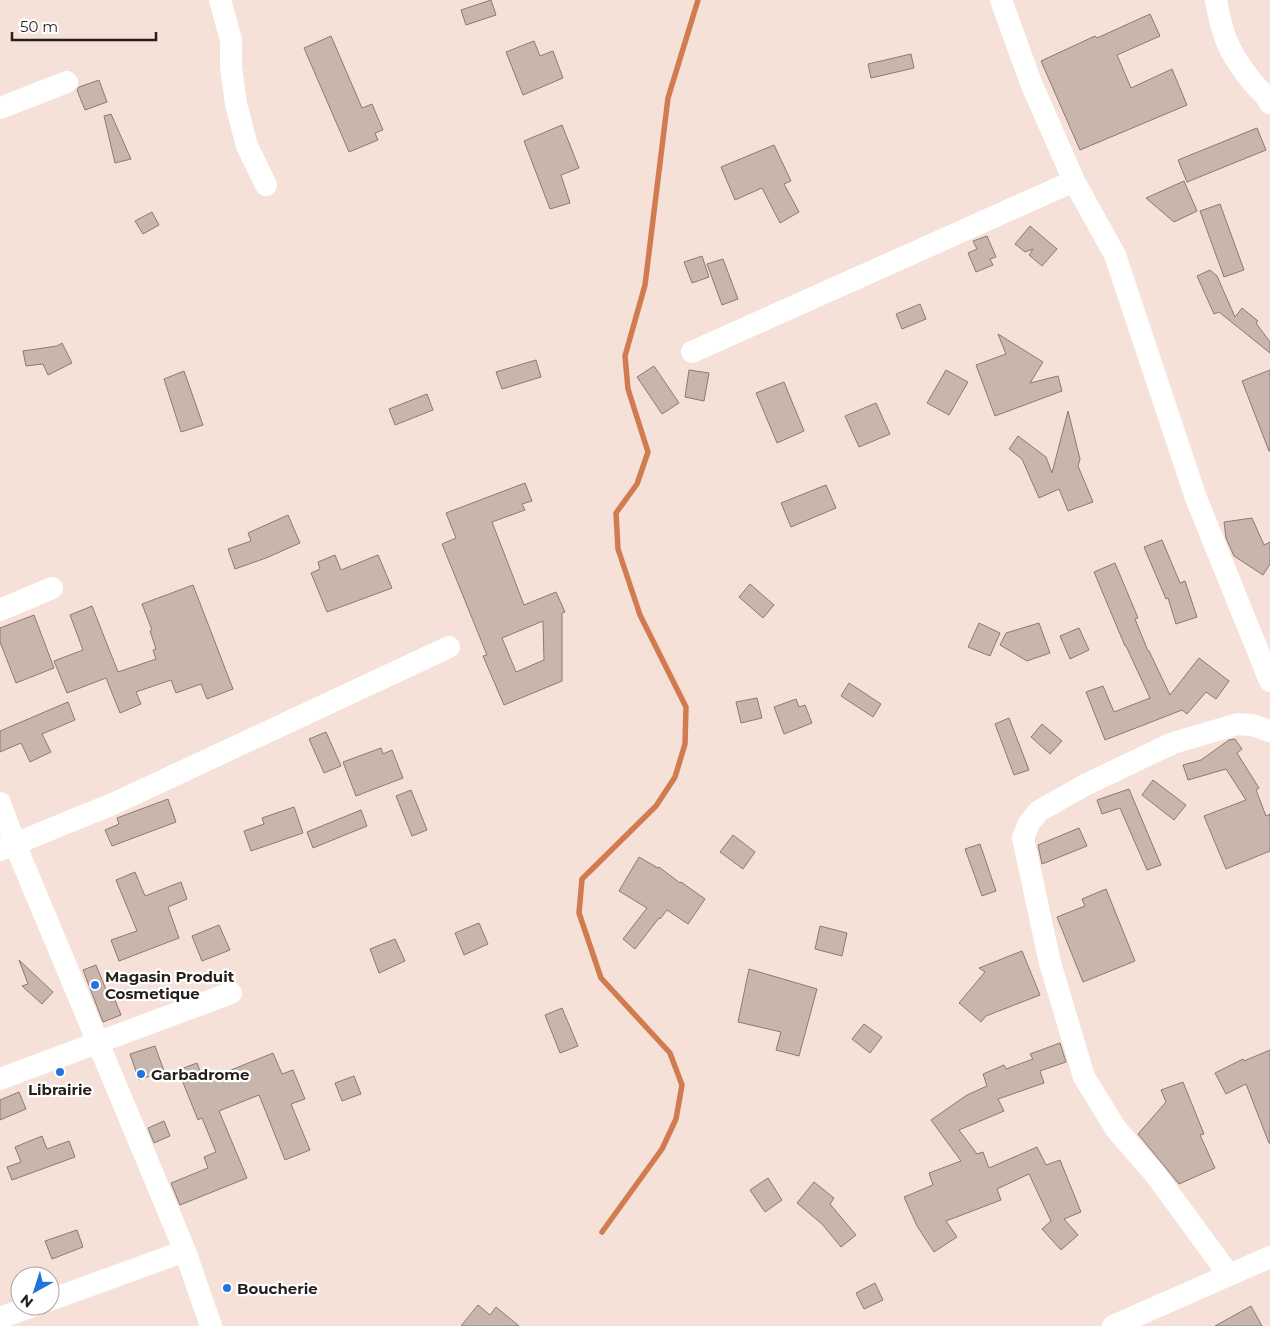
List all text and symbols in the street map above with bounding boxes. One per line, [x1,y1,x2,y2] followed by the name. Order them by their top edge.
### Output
[12,10,156,42] scale bar
[20,17,58,36] text: 50 m
[105,967,235,1003] place label: Magasin Produit Cosmetique
[89,979,101,991] marker: Magasin Produit Cosmetique
[151,1065,250,1084] place label: Garbadrome
[54,1066,66,1078] marker: Librairie
[135,1068,147,1080] marker: Garbadrome
[28,1080,92,1099] place label: Librairie
[10,1266,60,1316] north arrow
[237,1279,318,1298] place label: Boucherie
[221,1282,233,1294] marker: Boucherie
[17,1291,37,1312] text: N

